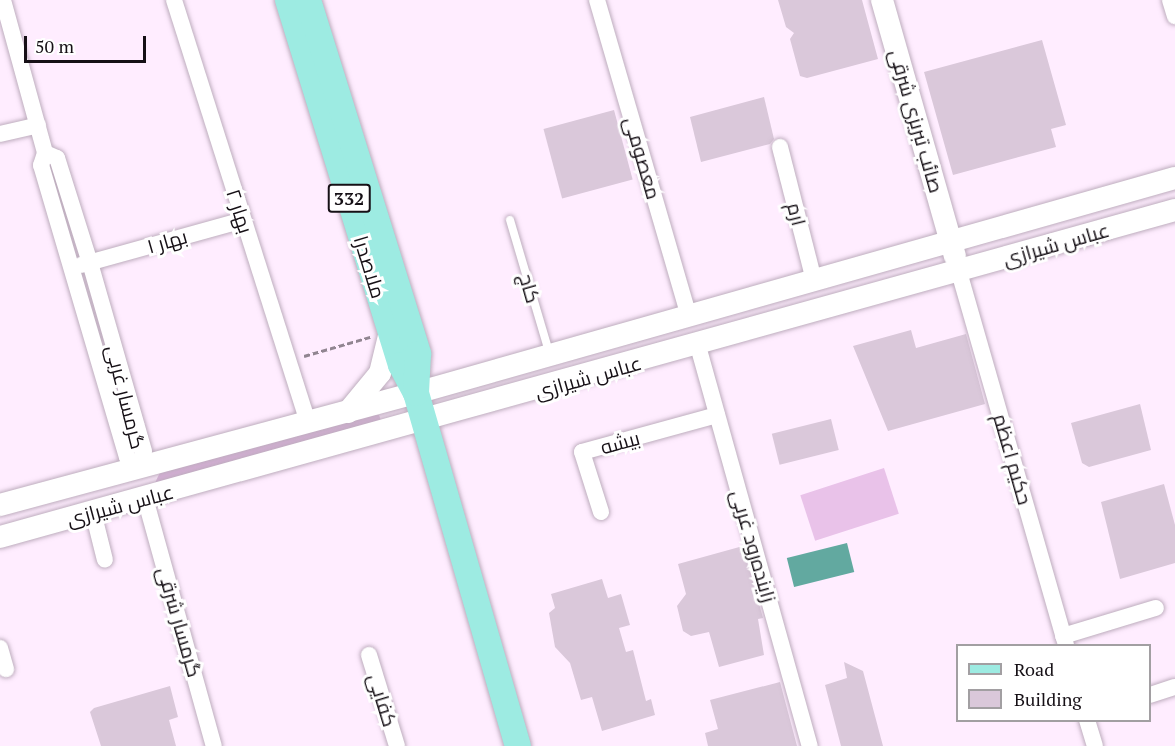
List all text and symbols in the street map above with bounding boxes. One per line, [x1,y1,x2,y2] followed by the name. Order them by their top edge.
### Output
[27,24,148,62] scale bar
[35,34,74,58] text: 50 m
[885,46,949,196] street label: صائب تبریزی شرقی
[620,114,666,202] street label: معصومی
[326,183,372,213] road number: 332
[222,186,258,236] street label: بهار ۲
[783,200,811,228] street label: ارم
[1000,217,1112,271] street label: عباس شیرازی
[144,224,190,258] street label: بهار ۱
[349,233,391,301] street label: ملاصدرا
[514,270,546,306] street label: کاج
[101,342,151,452] street label: گرمسار غربی
[532,350,644,404] street label: عباس شیرازی
[989,411,1037,507] street label: حکیم اعظم
[598,425,642,459] street label: بیشه
[64,479,176,531] street label: عباس شیرازی
[727,487,781,605] street label: زاینده‌رود غربی
[153,564,207,680] street label: گرمسار شرقی
[956,644,1151,722] legend
[1014,657,1054,681] text: Road
[364,671,402,729] street label: کفایی
[1014,687,1082,711] text: Building

